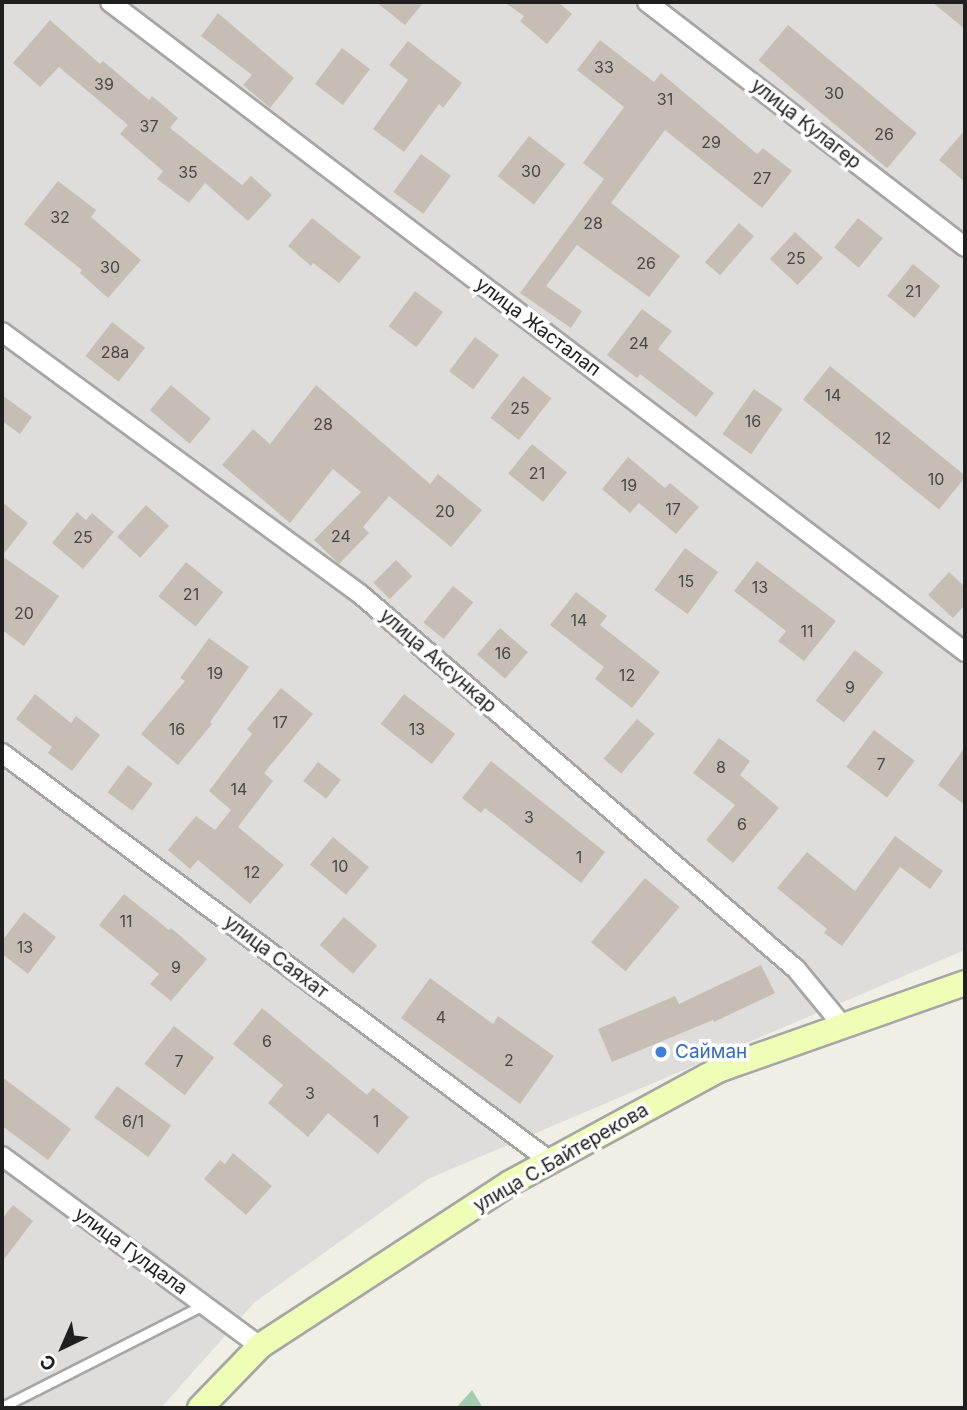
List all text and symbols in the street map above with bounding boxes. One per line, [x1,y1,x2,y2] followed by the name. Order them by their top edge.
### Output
[594,57,614,77] house number: 33
[94,74,114,94] house number: 39
[746,74,866,174] street label: улица Кулагер
[824,83,844,103] house number: 30
[657,89,673,109] house number: 31
[140,116,158,136] house number: 37
[874,124,894,144] house number: 26
[701,132,721,152] house number: 29
[521,161,541,181] house number: 30
[178,162,198,182] house number: 35
[753,168,771,188] house number: 27
[50,207,70,227] house number: 32
[583,213,603,233] house number: 28
[786,248,806,268] house number: 25
[636,253,656,273] house number: 26
[100,257,120,277] house number: 30
[471,273,605,381] street label: улица Жасталап
[905,281,921,301] house number: 21
[629,333,649,353] house number: 24
[101,342,129,362] house number: 28а
[825,385,841,405] house number: 14
[510,398,530,418] house number: 25
[745,411,761,431] house number: 16
[313,414,333,434] house number: 28
[875,428,891,448] house number: 12
[529,463,545,483] house number: 21
[928,469,944,489] house number: 10
[621,475,637,495] house number: 19
[665,499,681,519] house number: 17
[435,501,455,521] house number: 20
[331,526,351,546] house number: 24
[73,527,93,547] house number: 25
[678,571,694,591] house number: 15
[752,577,768,597] house number: 13
[183,584,199,604] house number: 21
[14,603,34,623] house number: 20
[375,604,501,718] street label: улица Аксункар
[571,610,587,630] house number: 14
[800,621,814,641] house number: 11
[495,643,511,663] house number: 16
[207,663,223,683] house number: 19
[619,665,635,685] house number: 12
[845,677,855,697] house number: 9
[272,712,288,732] house number: 17
[169,719,185,739] house number: 16
[409,719,425,739] house number: 13
[876,754,886,774] house number: 7
[716,757,726,777] house number: 8
[231,779,247,799] house number: 14
[524,807,534,827] house number: 3
[737,814,747,834] house number: 6
[576,847,582,867] house number: 1
[332,856,348,876] house number: 10
[244,862,260,882] house number: 12
[220,910,332,1004] street label: улица Саяхат
[119,911,133,931] house number: 11
[17,937,33,957] house number: 13
[171,957,181,977] house number: 9
[436,1007,446,1027] house number: 4
[262,1031,272,1051] house number: 6
[675,1041,747,1063] place label: Сайман
[653,1044,669,1060] marker: Сайман
[504,1050,514,1070] house number: 2
[174,1051,184,1071] house number: 7
[305,1083,315,1103] house number: 3
[470,1099,652,1217] street label: улица С.Байтерекова
[122,1111,144,1131] house number: 6/1
[373,1111,379,1131] house number: 1
[70,1202,192,1300] street label: улица Гулдала
[28,1312,98,1382] north arrow
[35,1349,61,1376] text: С

